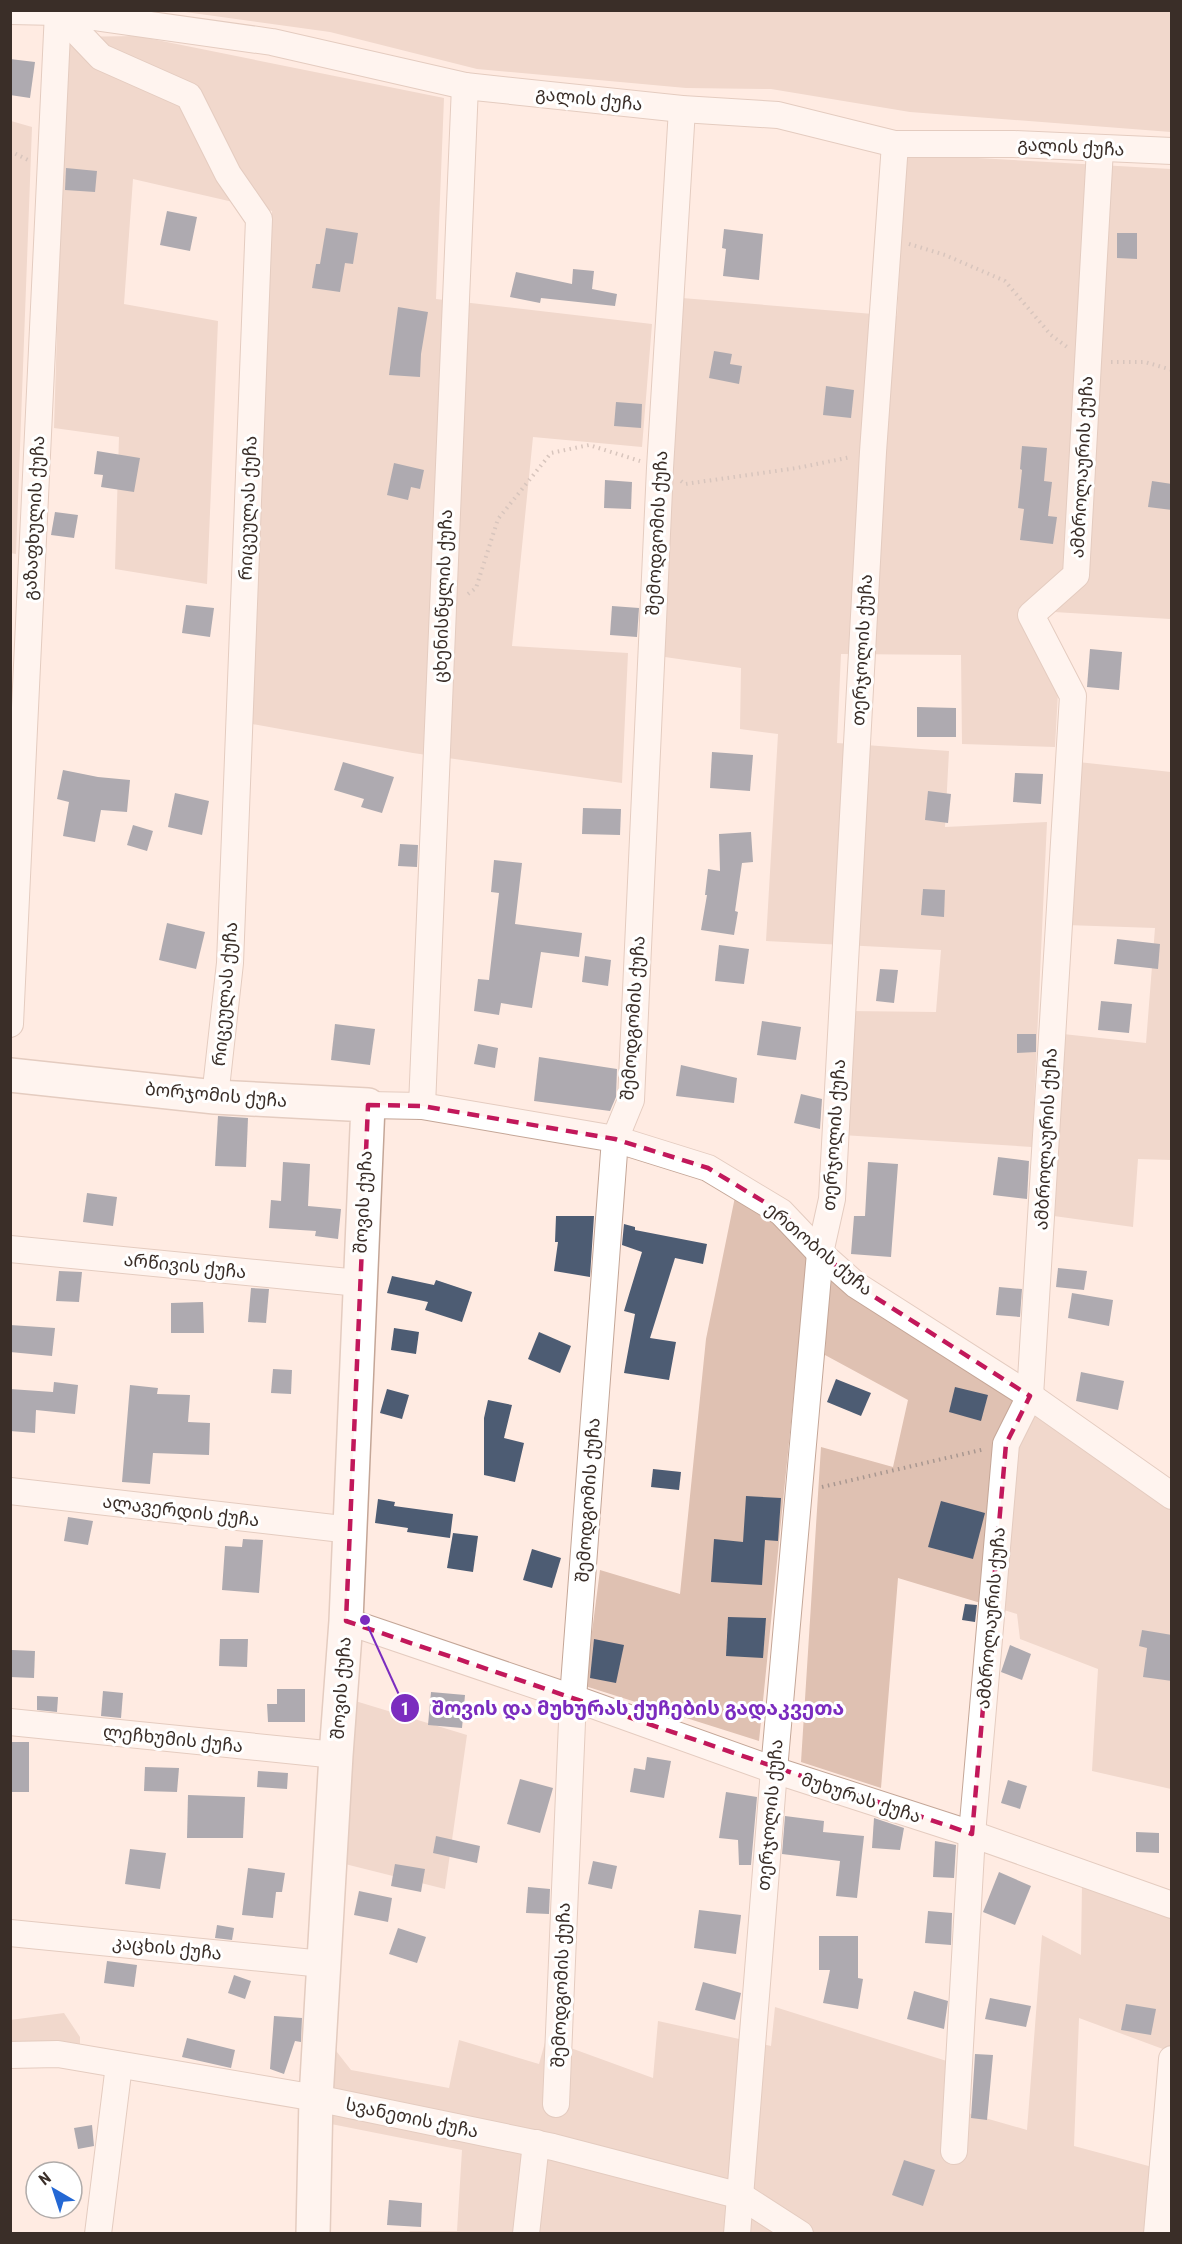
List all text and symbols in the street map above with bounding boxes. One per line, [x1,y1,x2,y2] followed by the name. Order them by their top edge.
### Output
[535,82,643,116] street label: გალის ქუჩა
[1017,133,1125,161] street label: გალის ქუჩა
[1066,375,1098,559] street label: ამბროლაურის ქუჩა
[19,435,49,601] street label: გაზაფხულის ქუჩა
[234,435,262,581] street label: რიცეულას ქუჩა
[642,450,672,616] street label: შემოდგომის ქუჩა
[429,509,457,683] street label: ცხენისწყლის ქუჩა
[847,573,877,727] street label: თერჯოლის ქუჩა
[208,921,242,1067] street label: რიცეულას ქუჩა
[616,935,650,1101] street label: შემოდგომის ქუჩა
[1030,1047,1062,1231] street label: ამბროლაურის ქუჩა
[818,1058,850,1212] street label: თერჯოლის ქუჩა
[144,1078,288,1112] street label: ბორჯომის ქუჩა
[349,1150,377,1254] street label: შოვის ქუჩა
[761,1198,877,1300] street label: ერთობის ქუჩა
[123,1249,247,1283] street label: არწივის ქუჩა
[571,1417,605,1583] street label: შემოდგომის ქუჩა
[101,1490,261,1532] street label: ალავერდის ქუჩა
[972,1526,1010,1710] street label: ამბროლაურის ქუჩა
[326,1636,356,1740] street label: შოვის ქუჩა
[390,1689,856,1727] callout: შოვის და მუხურას ქუჩების გადაკვეთა
[432,1696,844,1721] text: შოვის და მუხურას ქუჩების გადაკვეთა
[400,1698,410,1719] text: 1
[102,1721,244,1757] street label: ლეჩხუმის ქუჩა
[752,1738,788,1892] street label: თერჯოლის ქუჩა
[798,1768,924,1828] street label: მუხურას ქუჩა
[547,1902,575,2068] street label: შემოდგომის ქუჩა
[111,1931,223,1965] street label: კაცხის ქუჩა
[344,2093,480,2143] street label: სვანეთის ქუჩა
[24,2160,84,2220] north arrow
[35,2168,55,2189] text: N

